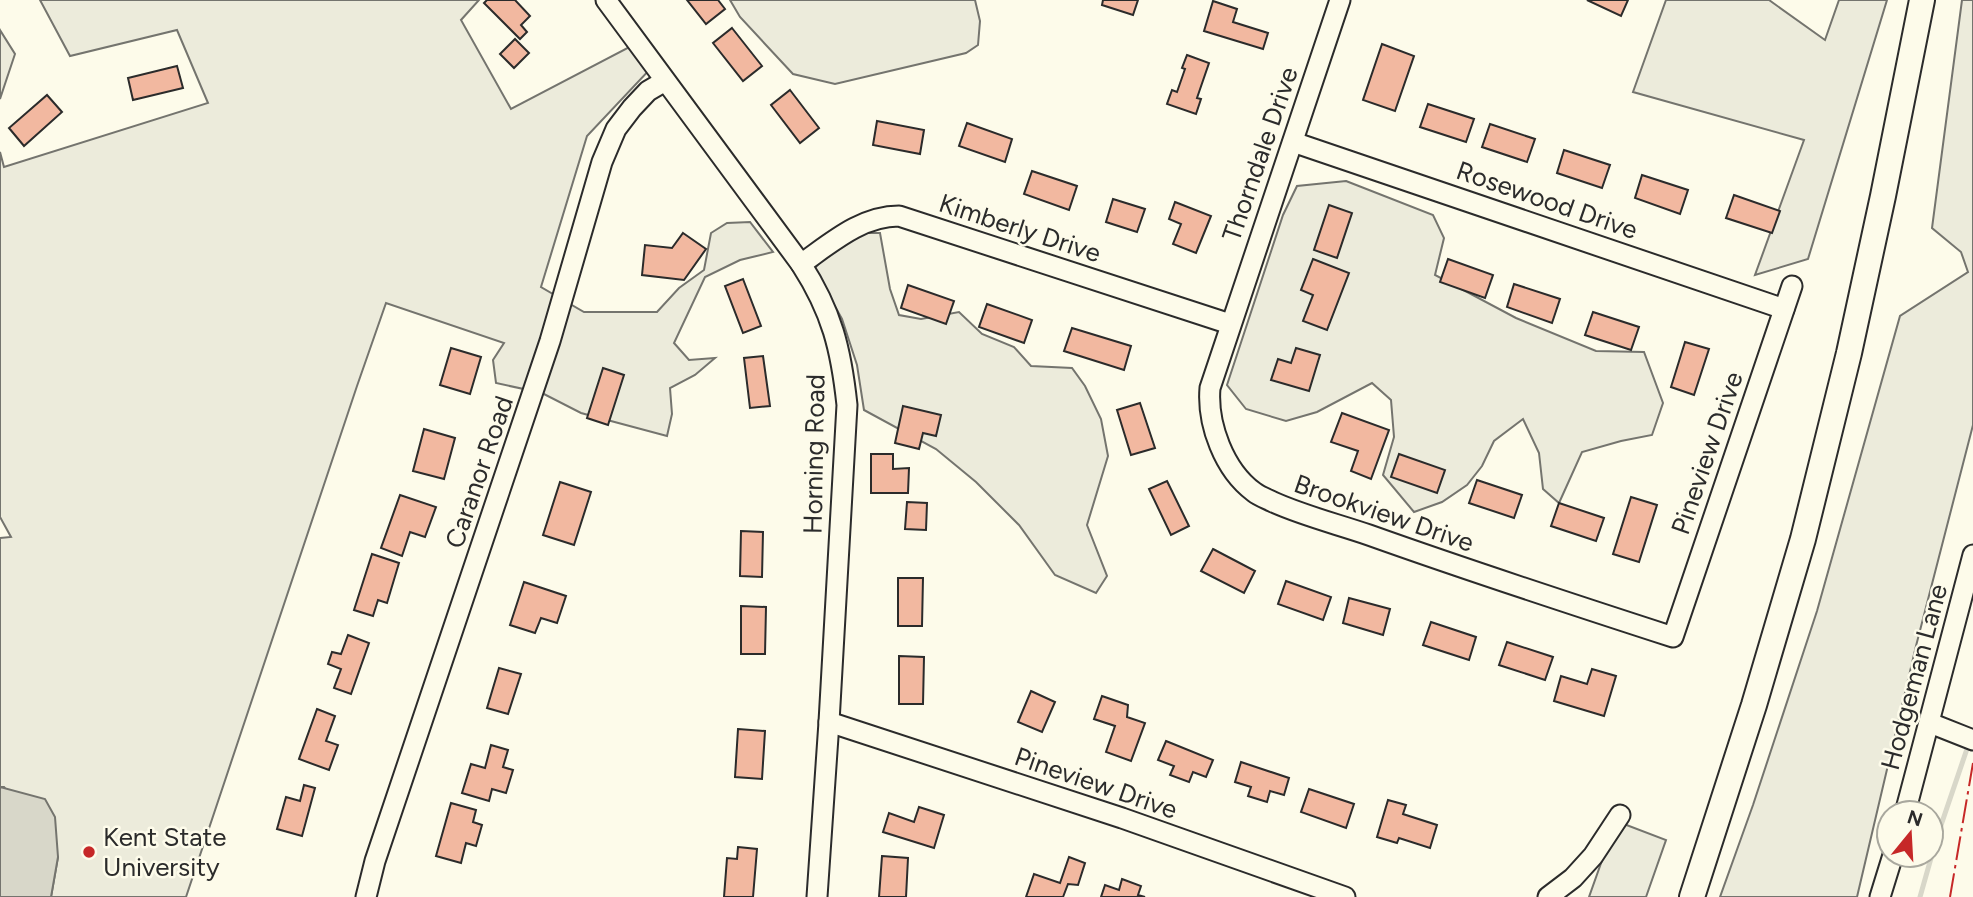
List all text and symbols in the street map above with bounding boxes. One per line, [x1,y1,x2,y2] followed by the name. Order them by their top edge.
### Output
[1215,63,1305,245] street label: Thorndale Drive
[1452,154,1642,246] street label: Rosewood Drive
[935,187,1105,269] street label: Kimberly Drive
[1664,368,1750,538] street label: Pineview Drive
[797,374,831,534] street label: Horning Road
[438,392,520,552] street label: Caranor Road
[1290,467,1478,559] street label: Brookview Drive
[1874,581,1954,773] street label: Hodgeman Lane
[1011,740,1181,826] street label: Pineview Drive
[1875,799,1945,869] north arrow
[1905,805,1926,832] text: N
[103,821,227,883] place label: Kent State University
[81,844,97,860] marker: Kent State University

